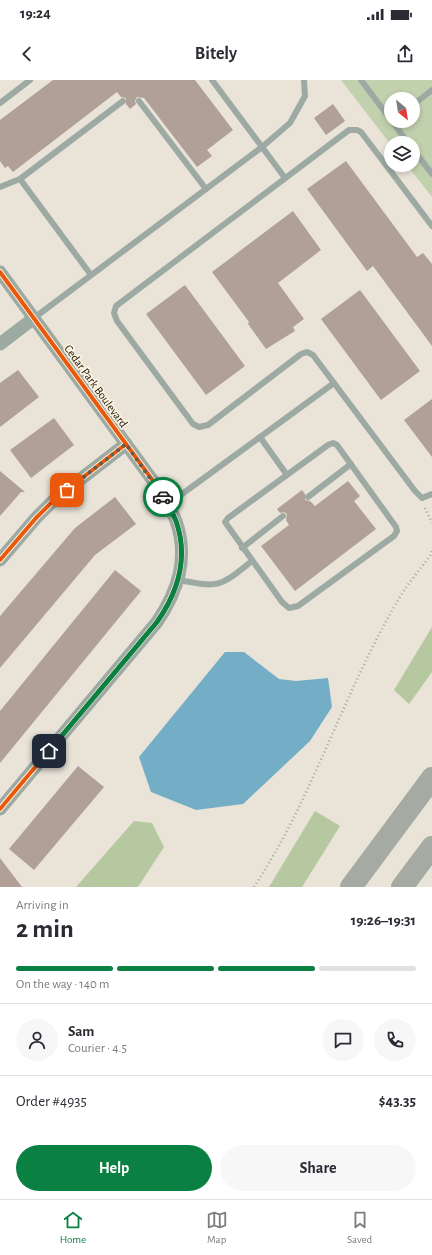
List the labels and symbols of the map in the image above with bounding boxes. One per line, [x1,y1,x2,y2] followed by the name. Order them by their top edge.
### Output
[384,92,420,128] north arrow
[62,342,130,430] street label: Cedar Park Boulevard
[50,473,84,507] pin
[143,477,183,517] courier
[32,734,66,768] pin

